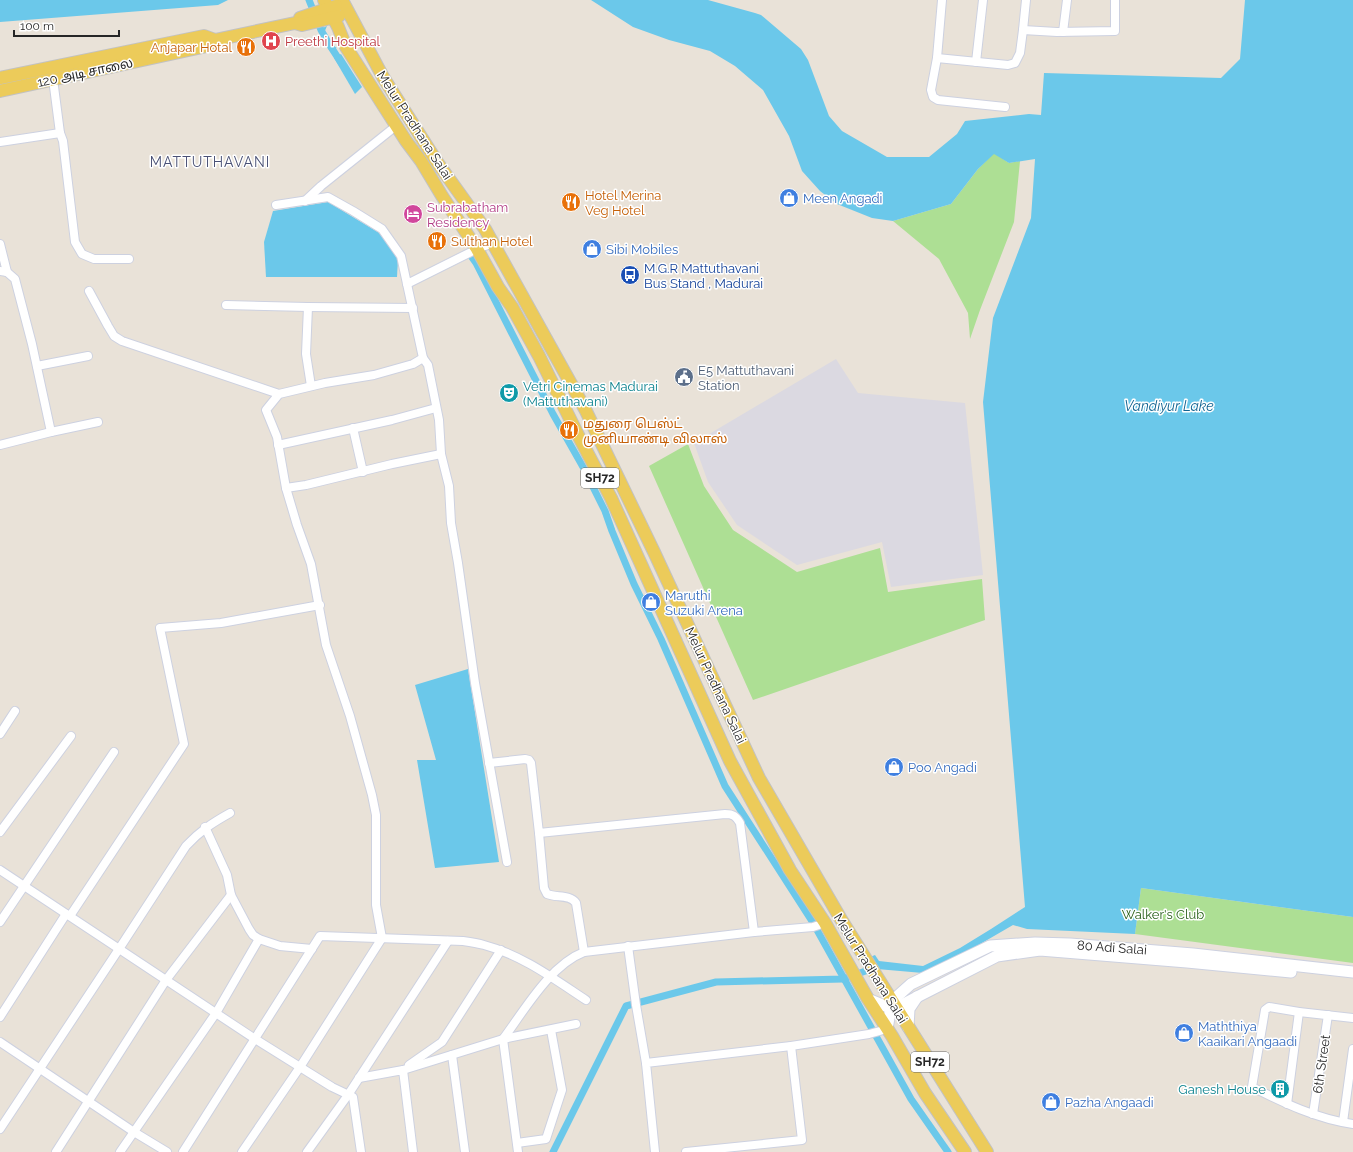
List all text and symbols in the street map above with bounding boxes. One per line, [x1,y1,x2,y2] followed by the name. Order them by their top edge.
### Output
[14,12,119,38] scale bar
[20,19,54,33] text: 100 m
[260,30,282,52] hospital icon: Preethi Hospital
[285,34,381,49] place label: Preethi Hospital
[235,36,257,58] restaurant icon: Anjapar Hotal
[151,40,232,55] place label: Anjapar Hotal
[36,55,135,91] street label: 120 அடி சாலை
[374,68,455,182] street label: Melur Pradhana Salai
[150,154,270,170] district label: MATTUTHAVANI
[778,187,800,209] shop icon: Meen Angadi
[585,188,661,218] place label: Hotel Merina Veg Hotel
[560,191,582,213] restaurant icon: Hotel Merina Veg Hotel
[803,191,882,206] place label: Meen Angadi
[427,200,508,230] place label: Subrabatham Residency
[402,203,424,225] hotel icon: Subrabatham Residency
[426,230,448,252] restaurant icon: Sulthan Hotel
[451,234,533,249] place label: Sulthan Hotel
[581,238,603,260] shop icon: Sibi Mobiles
[606,242,678,257] place label: Sibi Mobiles
[644,261,763,291] place label: M.G.R Mattuthavani Bus Stand , Madurai
[619,264,641,286] bus stop icon: M.G.R Mattuthavani Bus Stand , Madurai
[698,363,794,393] place label: E5 Mattuthavani Station
[673,366,695,388] public building icon: E5 Mattuthavani Station
[523,379,658,409] place label: Vetri Cinemas Madurai (Mattuthavani)
[498,382,520,404] theatre icon: Vetri Cinemas Madurai (Mattuthavani)
[1124,398,1214,414] water label: Vandiyur Lake
[583,416,727,447] place label: மதுரை பெஸ்ட் முனியாண்டி விலாஸ்
[558,419,580,441] restaurant icon: மதுரை பெஸ்ட் முனியாண்டி விலாஸ்
[581,468,619,488] road number: SH72
[665,588,743,618] place label: Maruthi Suzuki Arena
[640,591,662,613] shop icon: Maruthi Suzuki Arena
[682,625,749,746] street label: Melur Pradhana Salai
[883,756,905,778] shop icon: Poo Angadi
[908,760,977,775] place label: Poo Angadi
[1122,907,1204,922] park label: Walker's Club
[831,911,910,1026] street label: Melur Pradhana Salai
[1077,938,1147,957] street label: 80 Adi Salai
[1198,1019,1297,1049] place label: Maththiya Kaaikari Angaadi
[1173,1022,1195,1044] shop icon: Maththiya Kaaikari Angaadi
[1310,1033,1333,1094] street label: 6th Street
[911,1052,949,1072] road number: SH72
[1269,1078,1291,1100] building icon: Ganesh House
[1178,1082,1266,1097] place label: Ganesh House
[1040,1091,1062,1113] shop icon: Pazha Angaadi
[1065,1095,1154,1110] place label: Pazha Angaadi

